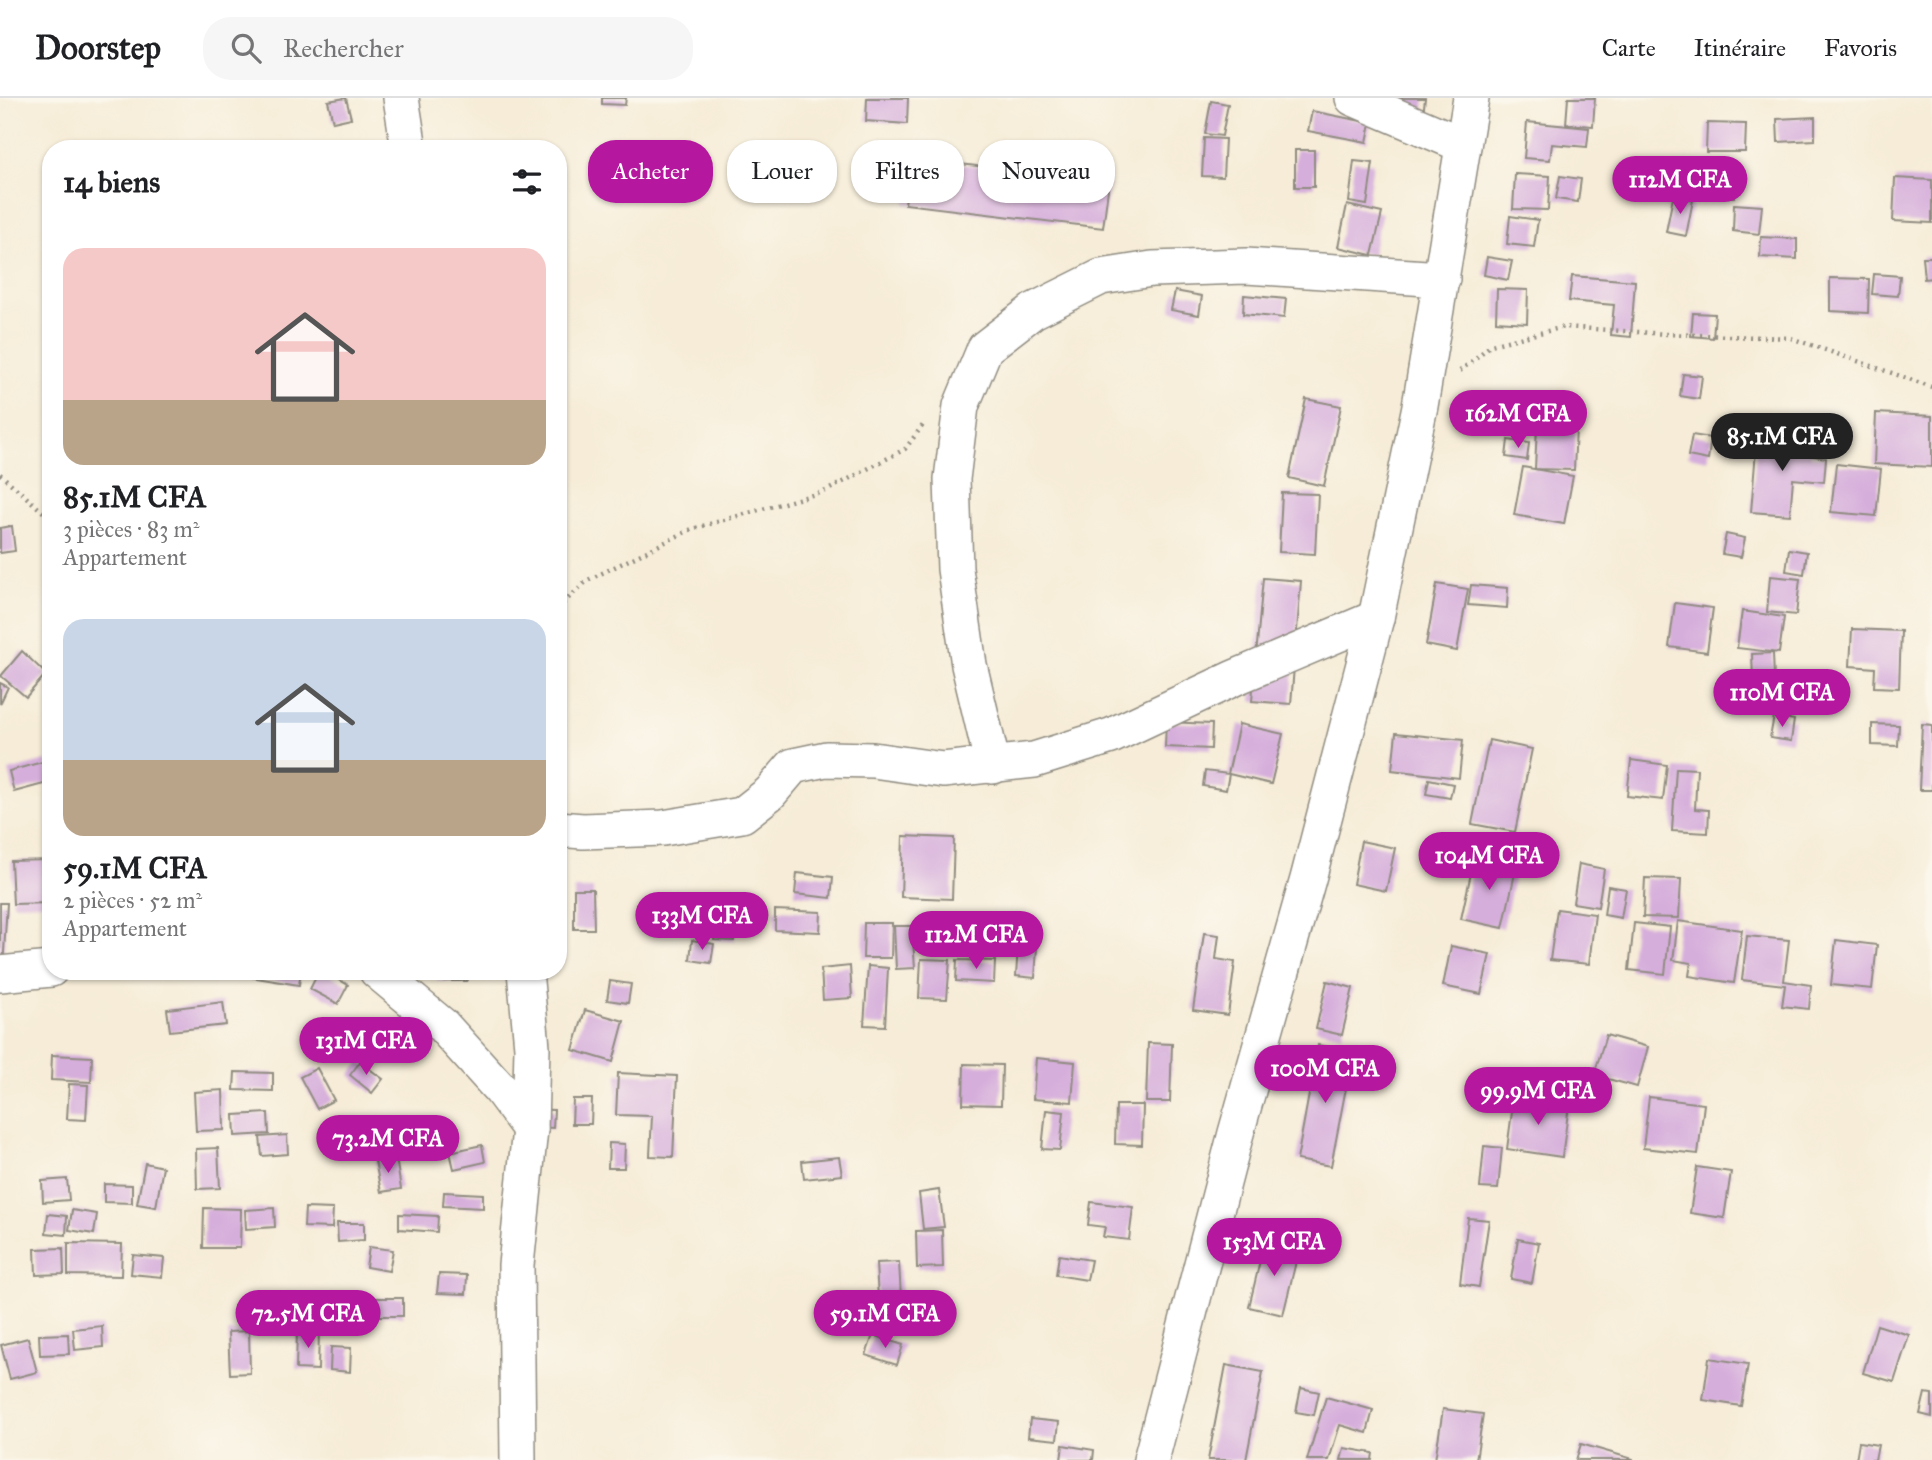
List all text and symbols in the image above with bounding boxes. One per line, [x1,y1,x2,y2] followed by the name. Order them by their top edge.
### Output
[203,17,693,80] search box
[35,28,161,68] text: Doorstep
[227,29,265,67] icon: search
[283,32,404,64] text: Rechercher
[1602,33,1656,63] text: Carte
[1694,33,1786,63] text: Itinéraire
[1824,33,1897,63] text: Favoris
[588,140,713,203] chip: Acheter
[727,140,837,203] chip: Louer
[851,140,964,203] chip: Filtres
[978,140,1115,203] chip: Nouveau
[1608,156,1752,216] pin: 112M CFA
[508,163,546,201] icon: filters
[63,164,160,200] text: 14 biens
[1628,165,1732,193] text: 112M CFA
[242,294,368,420] icon: home
[1446,390,1590,450] pin: 162M CFA
[1465,399,1571,427] text: 162M CFA
[1702,414,1862,473] pin: 85.1M CFA
[1727,422,1837,450] text: 85.1M CFA
[63,479,206,515] text: 85.1M CFA
[63,515,199,543] text: 3 pièces · 83 m²
[63,543,187,571] text: Appartement
[242,665,368,791] icon: home
[1710,670,1854,729] pin: 110M CFA
[1729,678,1835,706] text: 110M CFA
[1417,832,1561,892] pin: 104M CFA
[1435,841,1543,869] text: 104M CFA
[63,850,207,886] text: 59.1M CFA
[63,886,202,914] text: 2 pièces · 52 m²
[630,892,774,952] pin: 133M CFA
[651,901,753,929] text: 133M CFA
[904,912,1048,971] pin: 112M CFA
[63,914,187,942] text: Appartement
[924,920,1028,948] text: 112M CFA
[294,1018,438,1077] pin: 131M CFA
[315,1026,417,1054] text: 131M CFA
[1253,1046,1397,1105] pin: 100M CFA
[1270,1054,1380,1082] text: 100M CFA
[1458,1068,1618,1127] pin: 99.9M CFA
[1480,1076,1596,1104] text: 99.9M CFA
[308,1116,468,1175] pin: 73.2M CFA
[332,1124,444,1152] text: 73.2M CFA
[1202,1218,1346,1278] pin: 153M CFA
[1223,1227,1325,1255] text: 153M CFA
[228,1290,388,1350] pin: 72.5M CFA
[805,1290,965,1350] pin: 59.1M CFA
[252,1299,364,1327] text: 72.5M CFA
[830,1299,940,1327] text: 59.1M CFA

